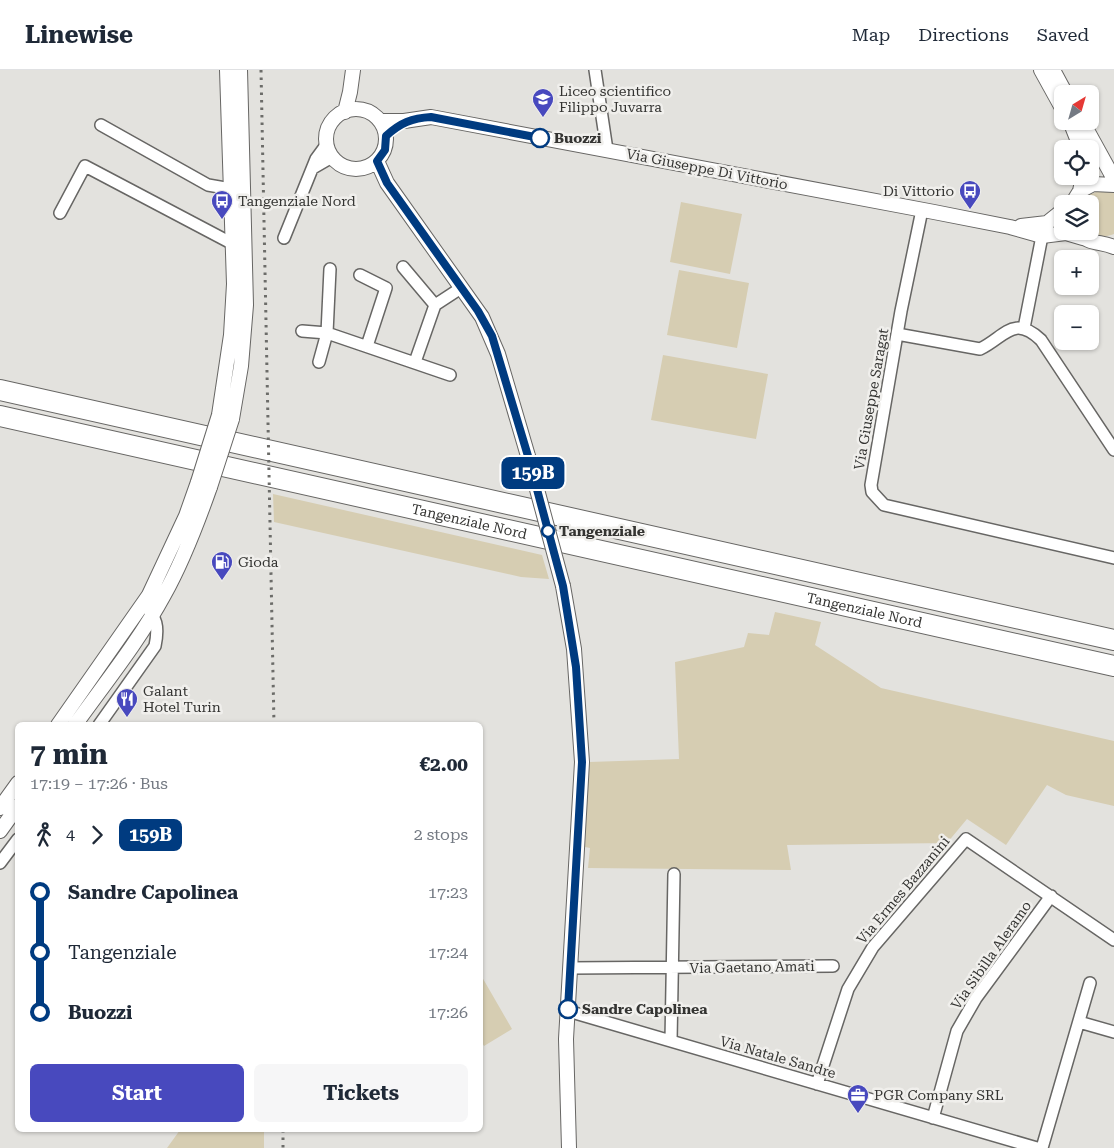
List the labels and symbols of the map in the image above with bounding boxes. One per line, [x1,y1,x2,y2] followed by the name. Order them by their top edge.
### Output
[559,83,671,115] place label: Liceo scientifico Filippo Juvarra
[1054,85,1099,130] north arrow
[531,87,555,118] school or university icon: Liceo scientifico Filippo Juvarra
[530,128,550,148] marker: Buozzi
[554,130,602,146] place label: Buozzi
[625,145,789,193] street label: Via Giuseppe Di Vittorio
[958,179,982,210] bus stop icon: Di Vittorio
[883,183,954,199] place label: Di Vittorio
[210,189,234,220] bus stop icon: Tangenziale Nord
[238,193,356,209] place label: Tangenziale Nord
[851,327,891,471] street label: Via Giuseppe Saragat
[498,457,568,489] line badge: 159B
[410,501,529,542] street label: Tangenziale Nord
[559,523,645,539] place label: Tangenziale
[541,524,555,538] marker: Tangenziale
[210,550,234,581] fuel station icon: Gioda
[238,554,279,570] place label: Gioda
[805,589,924,631] street label: Tangenziale Nord
[143,683,221,715] place label: Galant Hotel Turin
[115,687,139,718] restaurant icon: Galant Hotel Turin
[853,833,953,947] street label: Via Ermes Bazzanini
[948,898,1034,1012] street label: Via Sibilla Aleramo
[689,958,815,976] street label: Via Gaetano Amati
[558,999,578,1019] marker: Sandre Capolinea
[582,1001,708,1017] place label: Sandre Capolinea
[718,1033,838,1081] street label: Via Natale Sandre
[846,1083,870,1114] office icon: PGR Company SRL
[874,1087,1004,1103] place label: PGR Company SRL

